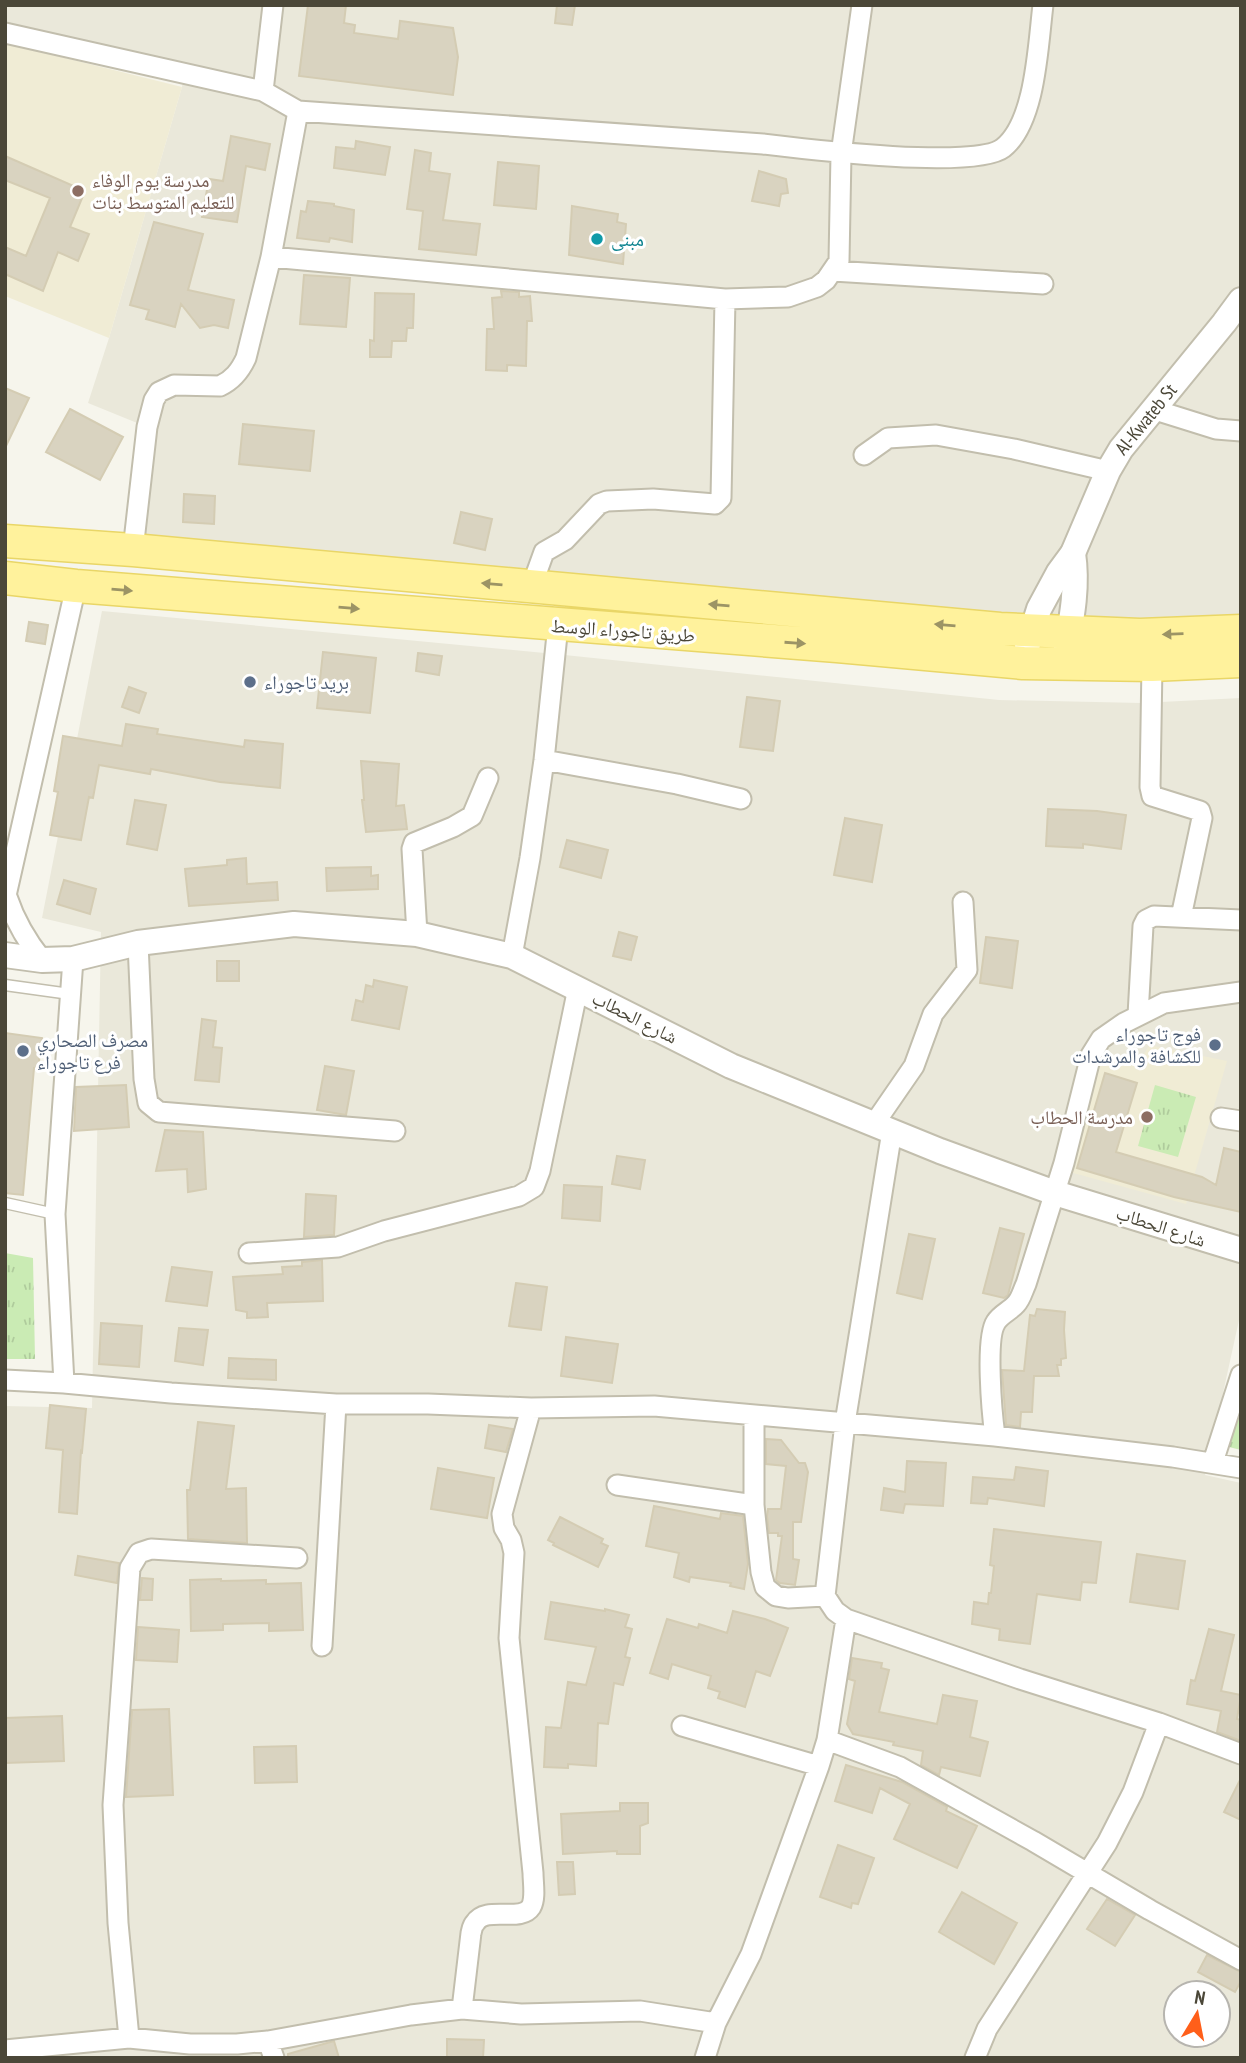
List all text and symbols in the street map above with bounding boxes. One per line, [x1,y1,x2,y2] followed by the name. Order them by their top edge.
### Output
[92,168,235,215] place label: مدرسة يوم الوفاء للتعليم المتوسط بنات
[70,183,86,199] marker: مدرسة يوم الوفاء للتعليم المتوسط بنات
[611,227,644,251] place label: مبنى
[589,231,605,247] marker: مبنى
[1109,378,1182,459] street label: Al-Kwateb St
[481,578,503,589] one-way arrow
[111,585,133,596] one-way arrow
[708,599,730,610] one-way arrow
[338,603,360,614] one-way arrow
[550,613,696,647] street label: طريق تاجوراء الوسط
[934,619,956,630] one-way arrow
[1161,629,1183,640] one-way arrow
[785,638,807,649] one-way arrow
[264,670,349,694] place label: بريد تاجوراء
[242,674,258,690] marker: بريد تاجوراء
[588,985,682,1049] street label: شارع الحطاب
[1072,1022,1201,1068] place label: فوج تاجوراء للكشافة والمرشدات
[37,1028,148,1074] place label: مصرف الصحاري فرع تاجوراء
[1207,1037,1223,1053] marker: فوج تاجوراء للكشافة والمرشدات
[15,1043,31,1059] marker: مصرف الصحاري فرع تاجوراء
[1030,1105,1133,1129] place label: مدرسة الحطاب
[1139,1109,1155,1125] marker: مدرسة الحطاب
[1113,1200,1209,1252] street label: شارع الحطاب
[1162,1979,1232,2049] north arrow
[1193,1985,1207,2010] text: N

